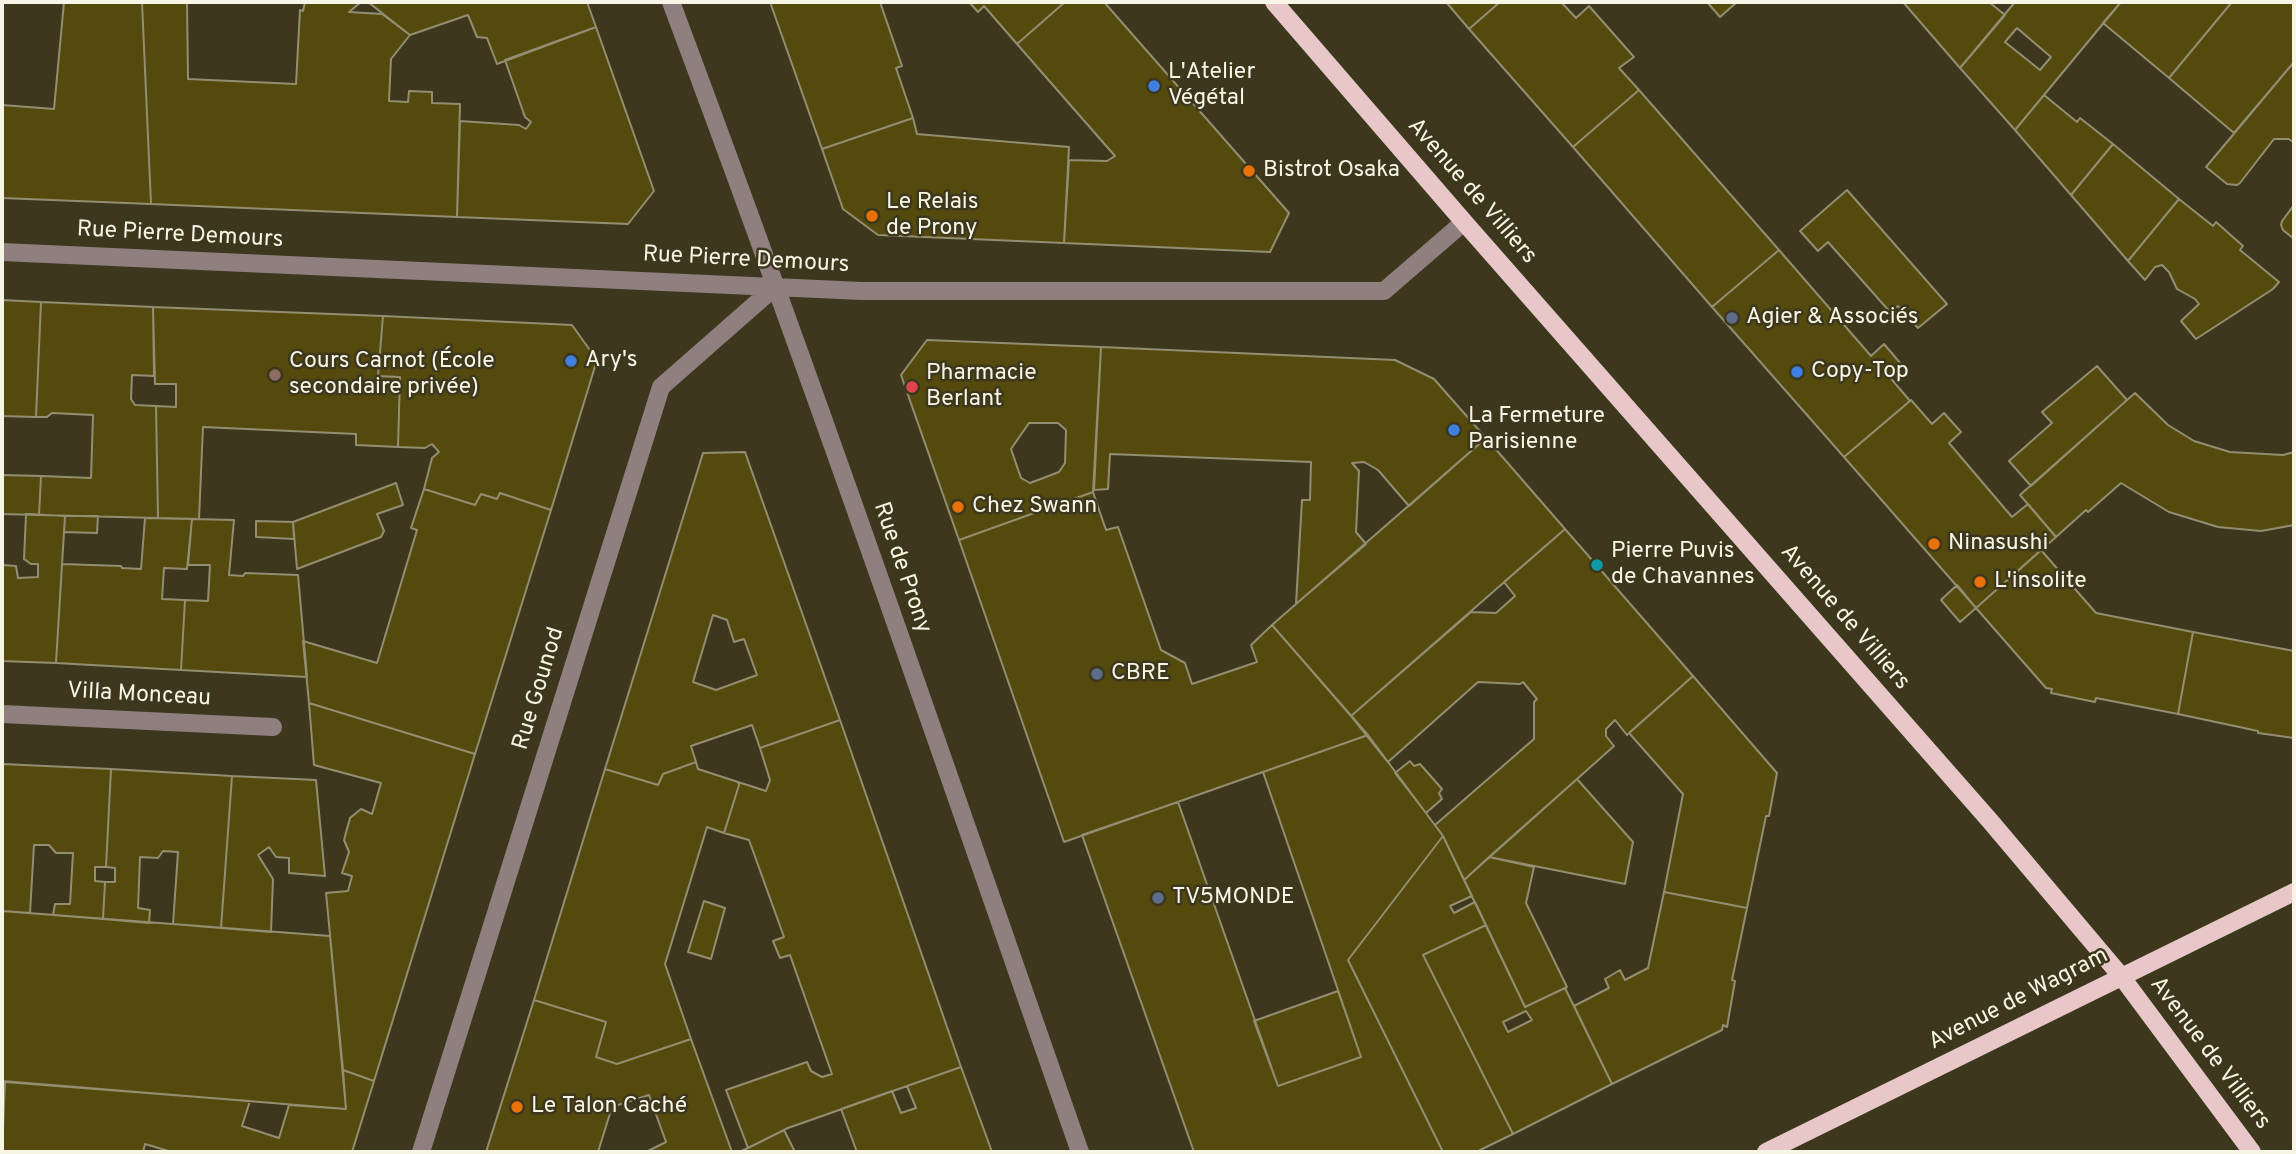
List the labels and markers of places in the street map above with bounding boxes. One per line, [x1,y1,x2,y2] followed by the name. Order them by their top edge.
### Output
[1168,59,1255,113] place label: L'Atelier Végétal
[1146,78,1162,94] marker: L'Atelier Végétal
[1263,157,1400,185] place label: Bistrot Osaka
[1241,163,1257,179] marker: Bistrot Osaka
[886,189,978,243] place label: Le Relais de Prony
[864,208,880,224] marker: Le Relais de Prony
[1746,304,1919,332] place label: Agier & Associés
[1724,310,1740,326] marker: Agier & Associés
[585,347,638,375] place label: Ary's
[289,348,495,402] place label: Cours Carnot (École secondaire privée)
[563,353,579,369] marker: Ary's
[1811,358,1909,386] place label: Copy-Top
[926,360,1037,414] place label: Pharmacie Berlant
[1789,364,1805,380] marker: Copy-Top
[267,367,283,383] marker: Cours Carnot (École secondaire privée)
[904,379,920,395] marker: Pharmacie Berlant
[1468,403,1605,457] place label: La Fermeture Parisienne
[1446,422,1462,438] marker: La Fermeture Parisienne
[972,493,1097,521] place label: Chez Swann
[950,499,966,515] marker: Chez Swann
[1948,530,2048,558] place label: Ninasushi
[1926,536,1942,552] marker: Ninasushi
[1611,538,1755,592] place label: Pierre Puvis de Chavannes
[1589,557,1605,573] marker: Pierre Puvis de Chavannes
[1994,568,2087,596] place label: L'insolite
[1972,574,1988,590] marker: L'insolite
[1111,660,1170,688] place label: CBRE
[1089,666,1105,682] marker: CBRE
[1172,884,1295,912] place label: TV5MONDE
[1150,890,1166,906] marker: TV5MONDE
[531,1093,687,1121] place label: Le Talon Caché
[509,1099,525,1115] marker: Le Talon Caché

